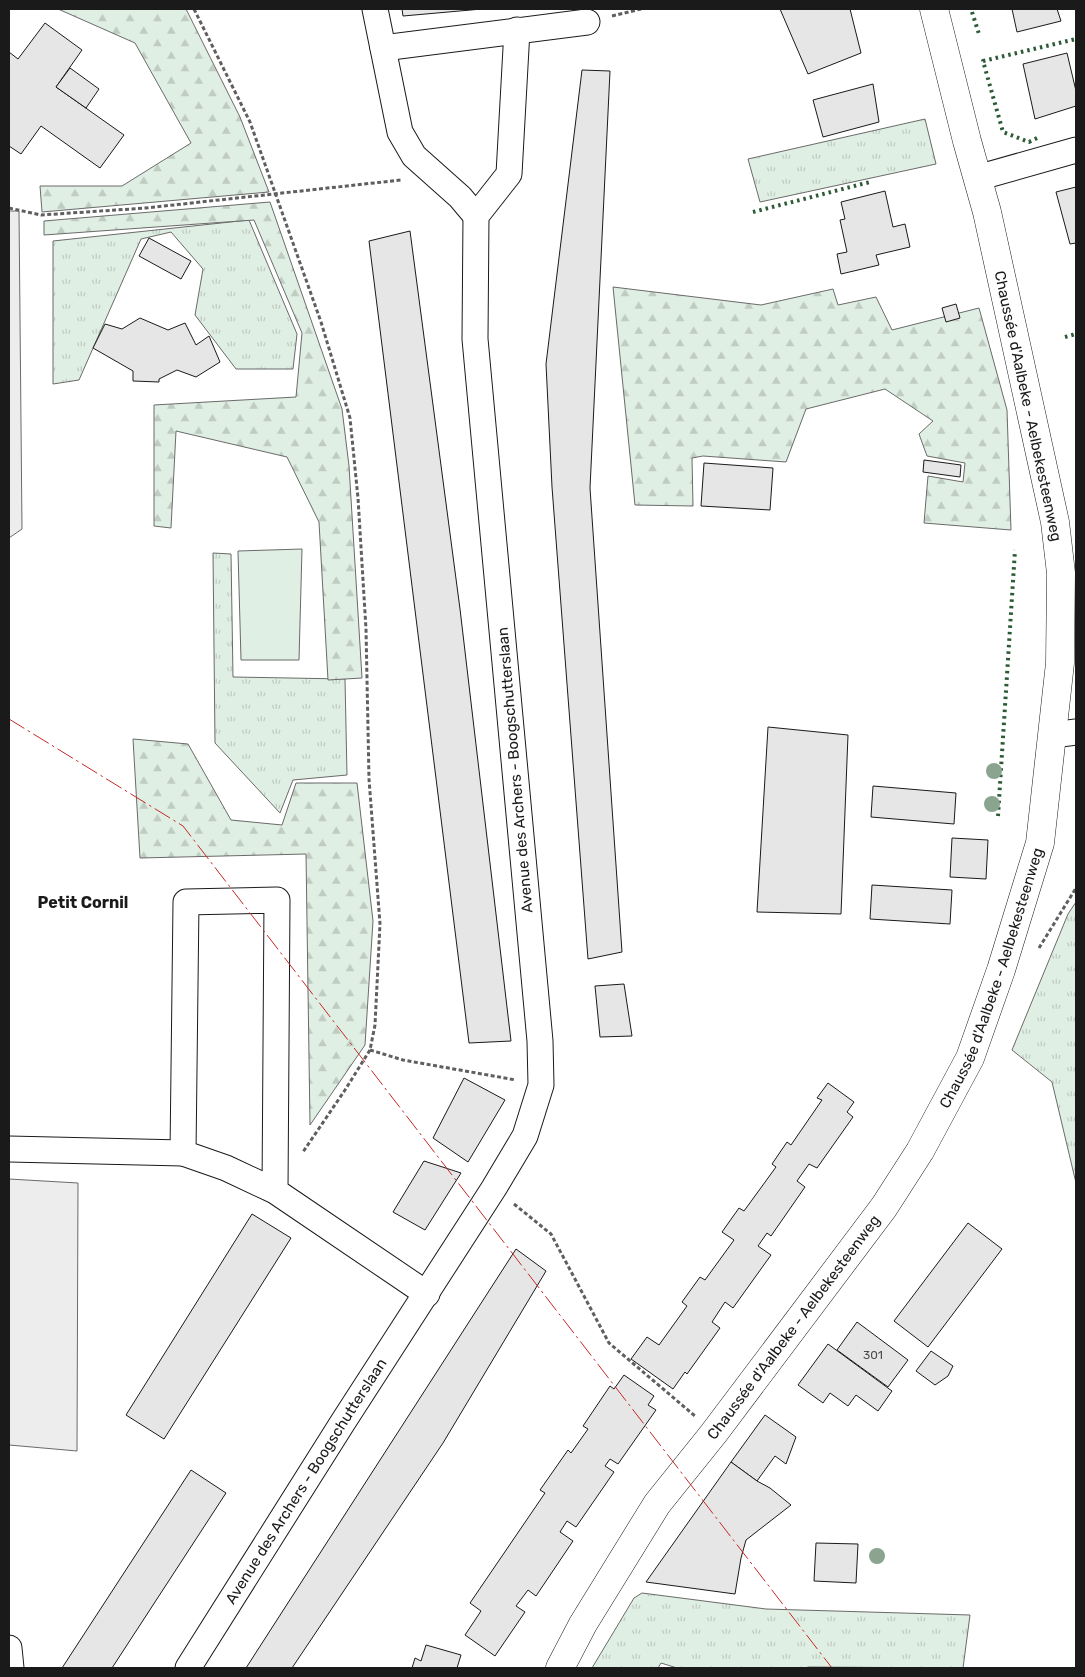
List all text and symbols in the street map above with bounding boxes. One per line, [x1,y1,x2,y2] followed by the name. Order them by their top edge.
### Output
[990,269,1066,543] street label: Chaussée d'Aalbeke - Aelbekesteenweg
[494,626,536,914] street label: Avenue des Archers - Boogschutterslaan
[936,846,1047,1111] street label: Chaussée d'Aalbeke - Aelbekesteenweg
[38,893,128,912] district label: Petit Cornil
[703,1211,884,1443] street label: Chaussée d'Aalbeke - Aelbekesteenweg
[863,1348,883,1362] house number: 301
[222,1355,391,1607] street label: Avenue des Archers - Boogschutterslaan

